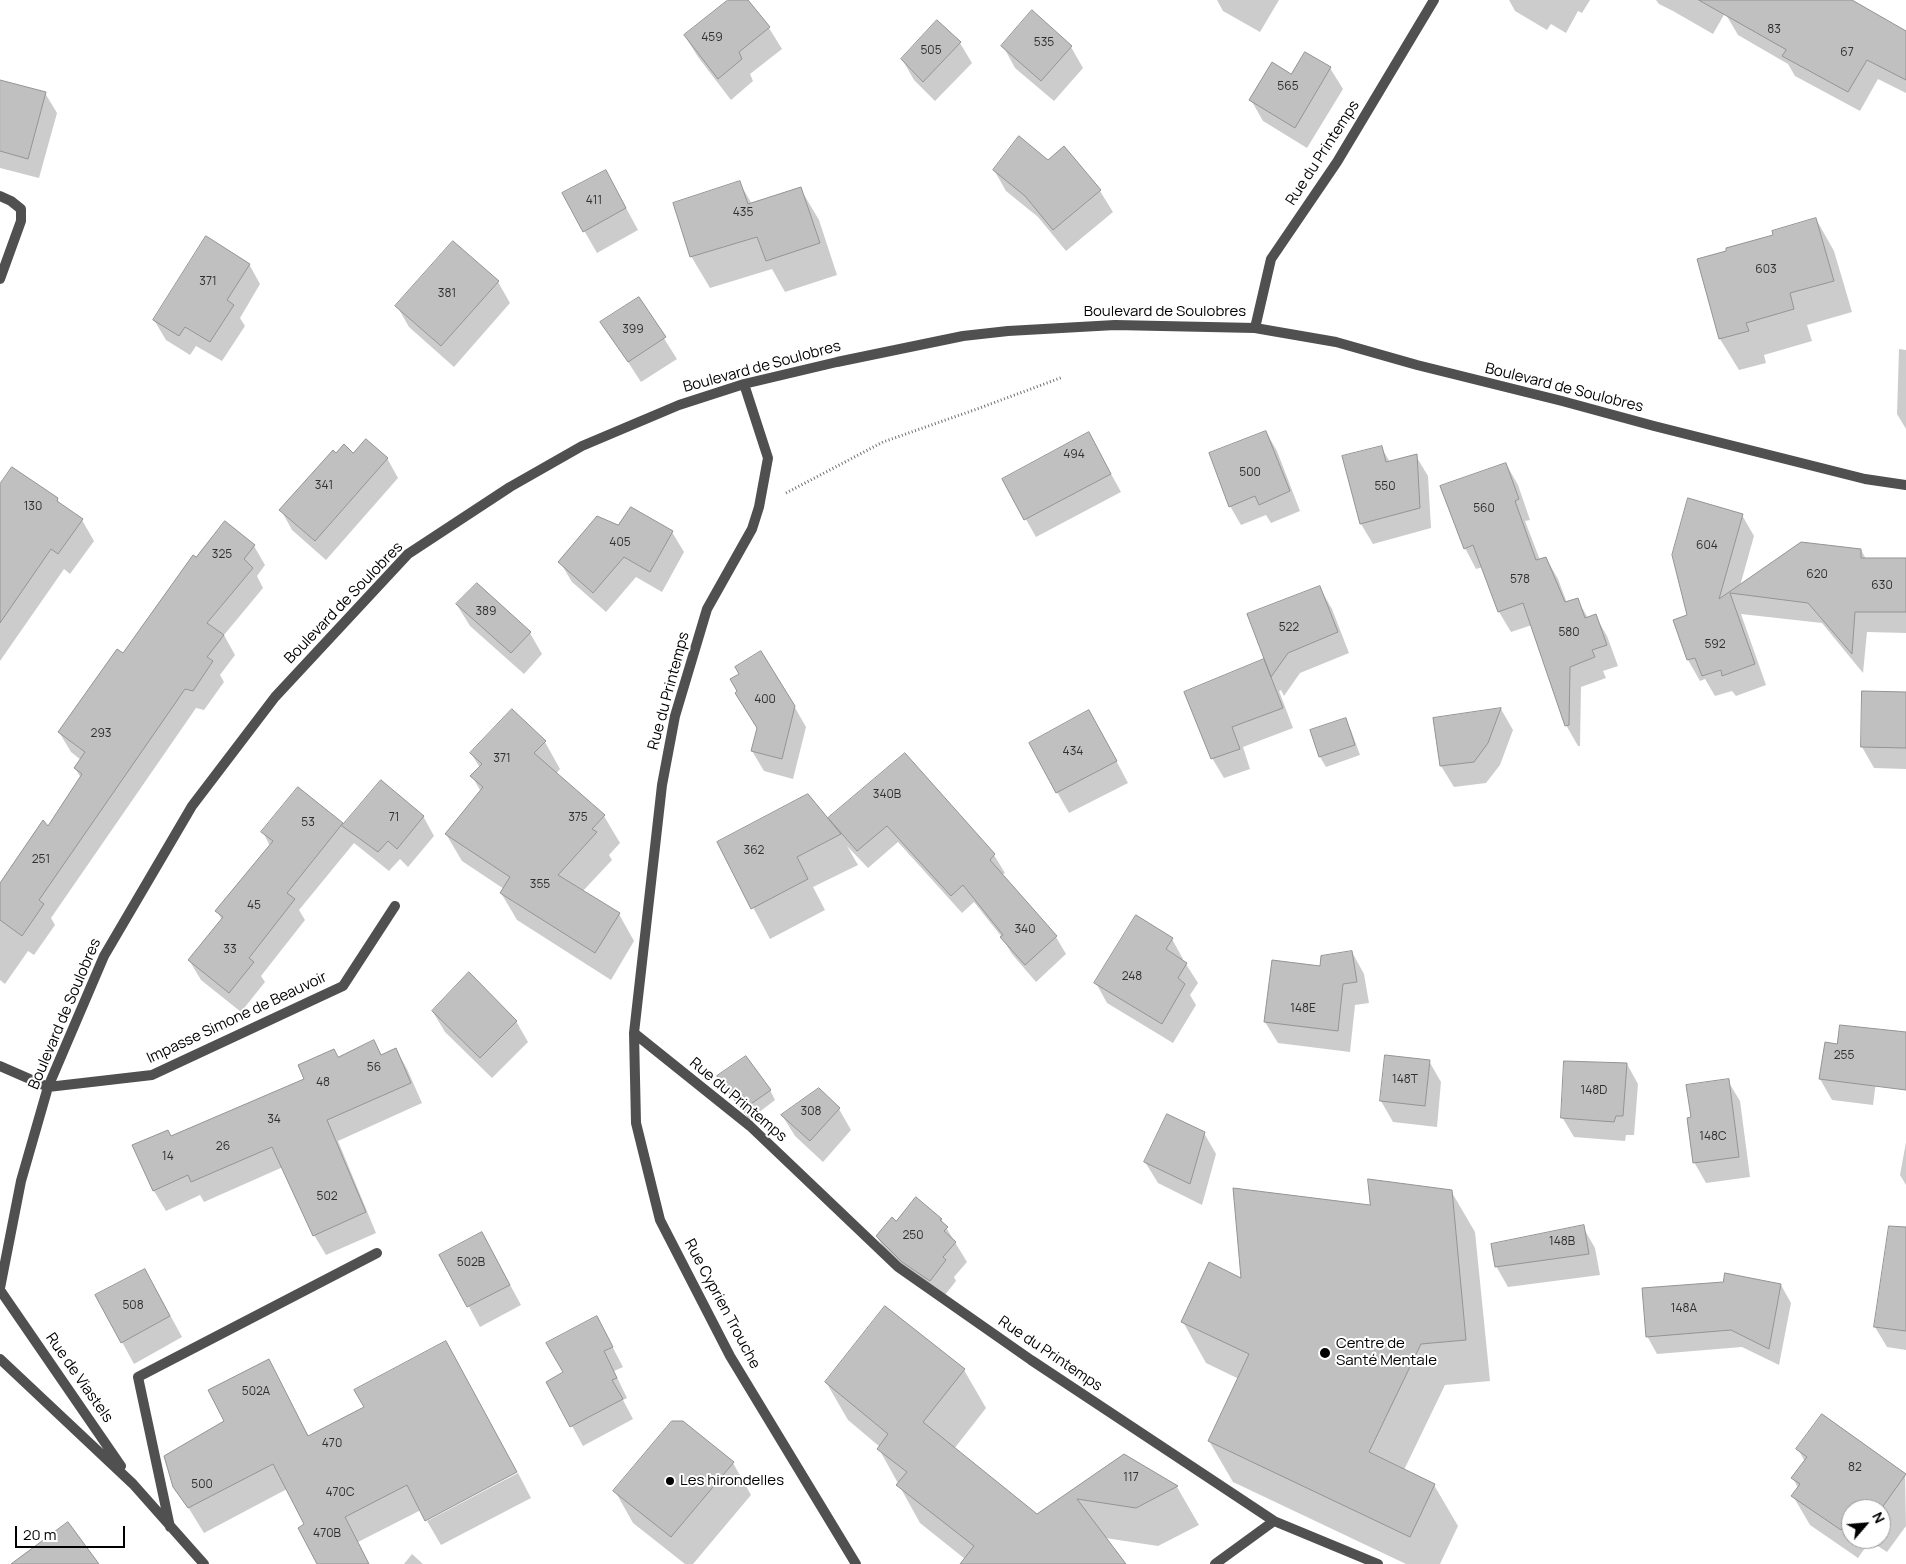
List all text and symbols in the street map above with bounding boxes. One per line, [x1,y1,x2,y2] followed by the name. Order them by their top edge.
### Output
[1767,23,1781,37] house number: 83
[701,31,723,45] house number: 459
[1034,36,1054,50] house number: 535
[920,44,942,58] house number: 505
[1840,46,1854,60] house number: 67
[1277,80,1299,94] house number: 565
[1282,97,1364,209] street label: Rue du Printemps
[586,194,602,208] house number: 411
[733,206,753,220] house number: 435
[1755,263,1777,277] house number: 603
[199,275,217,289] house number: 371
[438,287,456,301] house number: 381
[1084,303,1246,321] street label: Boulevard de Soulobres
[622,323,644,337] house number: 399
[681,337,843,397] street label: Boulevard de Soulobres
[1483,360,1645,416] street label: Boulevard de Soulobres
[1063,448,1085,462] house number: 494
[1239,466,1261,480] house number: 500
[315,479,333,493] house number: 341
[1374,480,1396,494] house number: 550
[24,500,42,514] house number: 130
[1473,502,1495,516] house number: 560
[609,536,631,550] house number: 405
[281,538,407,668] street label: Boulevard de Soulobres
[1696,539,1718,553] house number: 604
[212,548,232,562] house number: 325
[1806,568,1828,582] house number: 620
[1510,573,1530,587] house number: 578
[1871,579,1893,593] house number: 630
[475,605,497,619] house number: 389
[1279,621,1299,635] house number: 522
[1558,626,1580,640] house number: 580
[645,630,693,752] street label: Rue du Printemps
[1704,638,1726,652] house number: 592
[754,693,776,707] house number: 400
[91,727,111,741] house number: 293
[1063,745,1083,759] house number: 434
[493,752,511,766] house number: 371
[873,788,901,802] house number: 340B
[389,811,399,825] house number: 71
[568,811,588,825] house number: 375
[301,816,315,830] house number: 53
[744,844,764,858] house number: 362
[32,853,50,867] house number: 251
[530,878,550,892] house number: 355
[247,899,261,913] house number: 45
[1014,923,1036,937] house number: 340
[25,936,105,1092] street label: Boulevard de Soulobres
[223,943,237,957] house number: 33
[144,968,330,1068] street label: Impasse Simone de Beauvoir
[1122,970,1142,984] house number: 248
[1290,1002,1316,1016] house number: 148E
[1834,1049,1854,1063] house number: 255
[686,1054,790,1146] street label: Rue du Printemps
[367,1061,381,1075] house number: 56
[1392,1073,1418,1087] house number: 148T
[316,1076,330,1090] house number: 48
[1581,1084,1607,1098] house number: 148D
[801,1105,821,1119] house number: 308
[267,1113,281,1127] house number: 34
[1699,1130,1727,1144] house number: 148C
[216,1140,230,1154] house number: 26
[162,1150,174,1164] house number: 14
[316,1190,338,1204] house number: 502
[902,1229,924,1243] house number: 250
[1549,1235,1575,1249] house number: 148B
[680,1236,764,1372] street label: Rue Cyprien Trouche
[457,1256,485,1270] house number: 502B
[122,1299,144,1313] house number: 508
[1671,1302,1697,1316] house number: 148A
[995,1313,1105,1395] street label: Rue du Printemps
[41,1330,117,1426] street label: Rue de Viastels
[1336,1335,1437,1370] place label: Centre de Santé Mentale
[1318,1346,1332,1360] marker: Centre de Santé Mentale
[242,1385,270,1399] house number: 502A
[322,1437,342,1451] house number: 470
[1848,1461,1862,1475] house number: 82
[1123,1471,1139,1485] house number: 117
[680,1472,784,1490] place label: Les hirondelles
[664,1475,676,1487] marker: Les hirondelles
[191,1478,213,1492] house number: 500
[325,1486,355,1500] house number: 470C
[1841,1499,1891,1549] north arrow
[1868,1509,1890,1526] text: N
[18,1516,128,1548] scale bar
[23,1524,56,1545] text: 20 m
[313,1527,341,1541] house number: 470B

